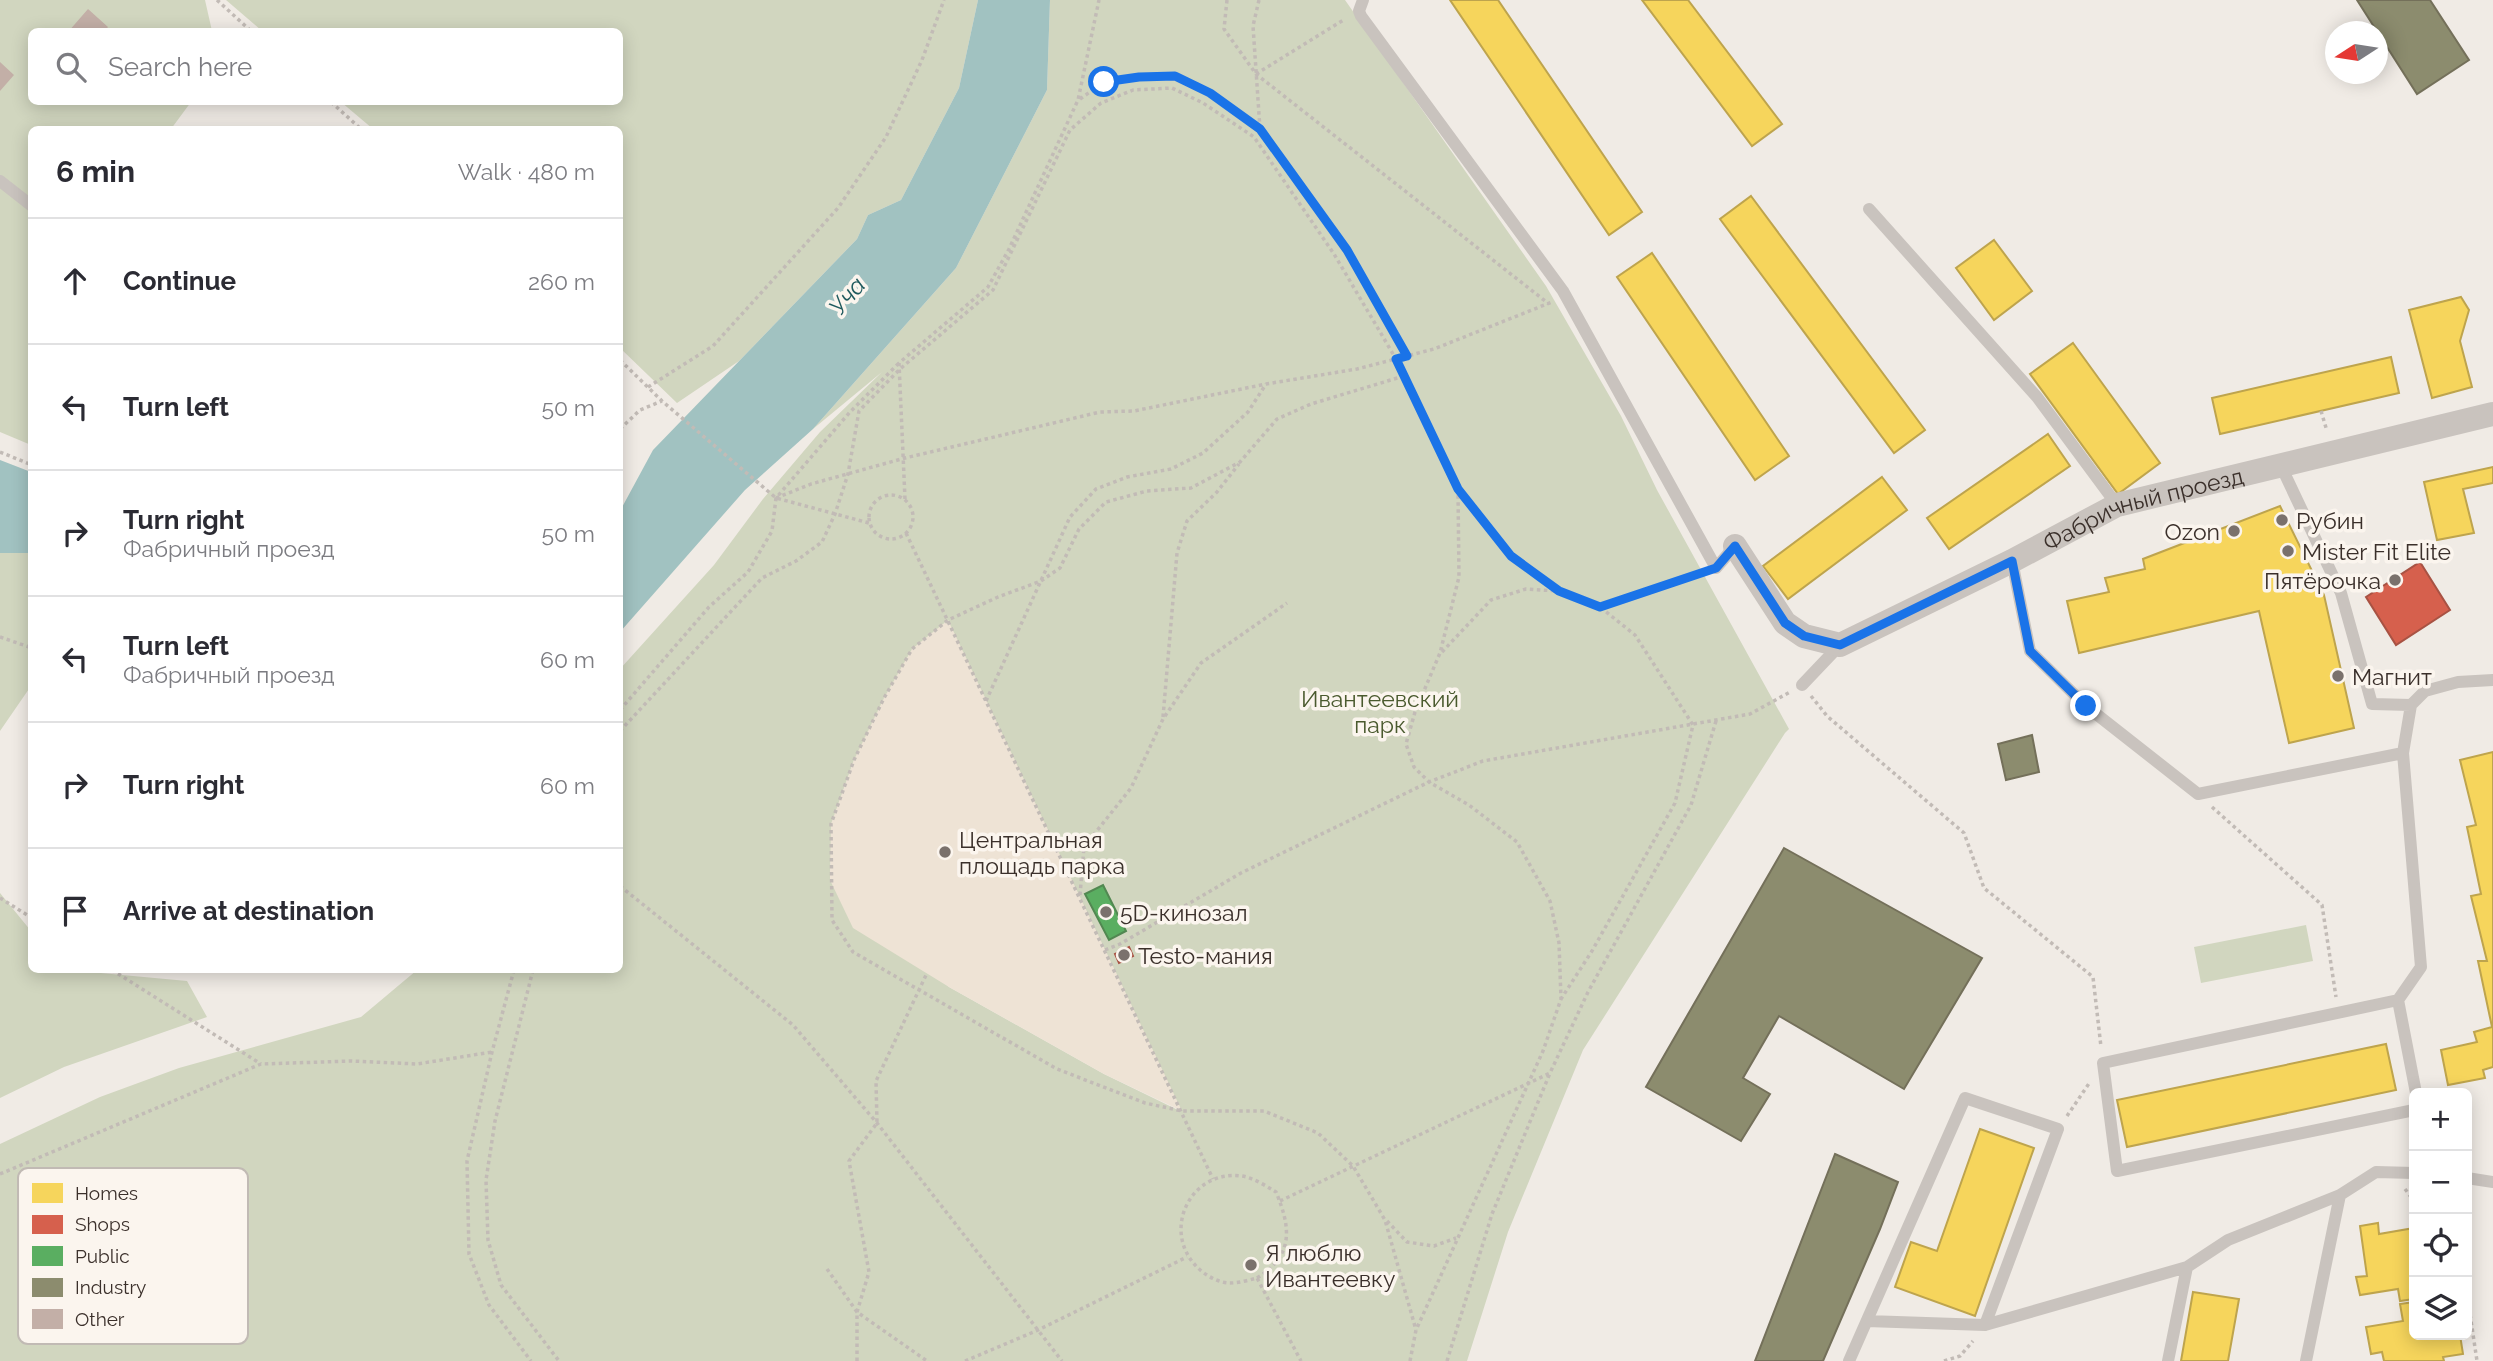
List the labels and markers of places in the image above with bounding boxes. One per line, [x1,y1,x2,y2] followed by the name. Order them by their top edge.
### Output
[2296,507,2364,534] place label: Рубин
[2274,512,2290,528] marker: Рубин
[2165,518,2220,545] place label: Ozon
[2226,523,2242,539] marker: Ozon
[2302,538,2451,565] place label: Mister Fit Elite
[2280,543,2296,559] marker: Mister Fit Elite
[2264,567,2381,594] place label: Пятёрочка
[2387,572,2403,588] marker: Пятёрочка
[2352,663,2432,690] place label: Магнит
[2330,668,2346,684] marker: Магнит
[959,826,1125,879] place label: Центральная площадь парка
[937,844,953,860] marker: Центральная площадь парка
[1120,899,1248,926] place label: 5D-кинозал
[1098,904,1114,920] marker: 5D-кинозал
[1138,942,1273,969] place label: Testo-мания
[1116,947,1132,963] marker: Testo-мания
[1265,1239,1395,1292] place label: Я люблю Ивантеевку
[1243,1257,1259,1273] marker: Я люблю Ивантеевку

